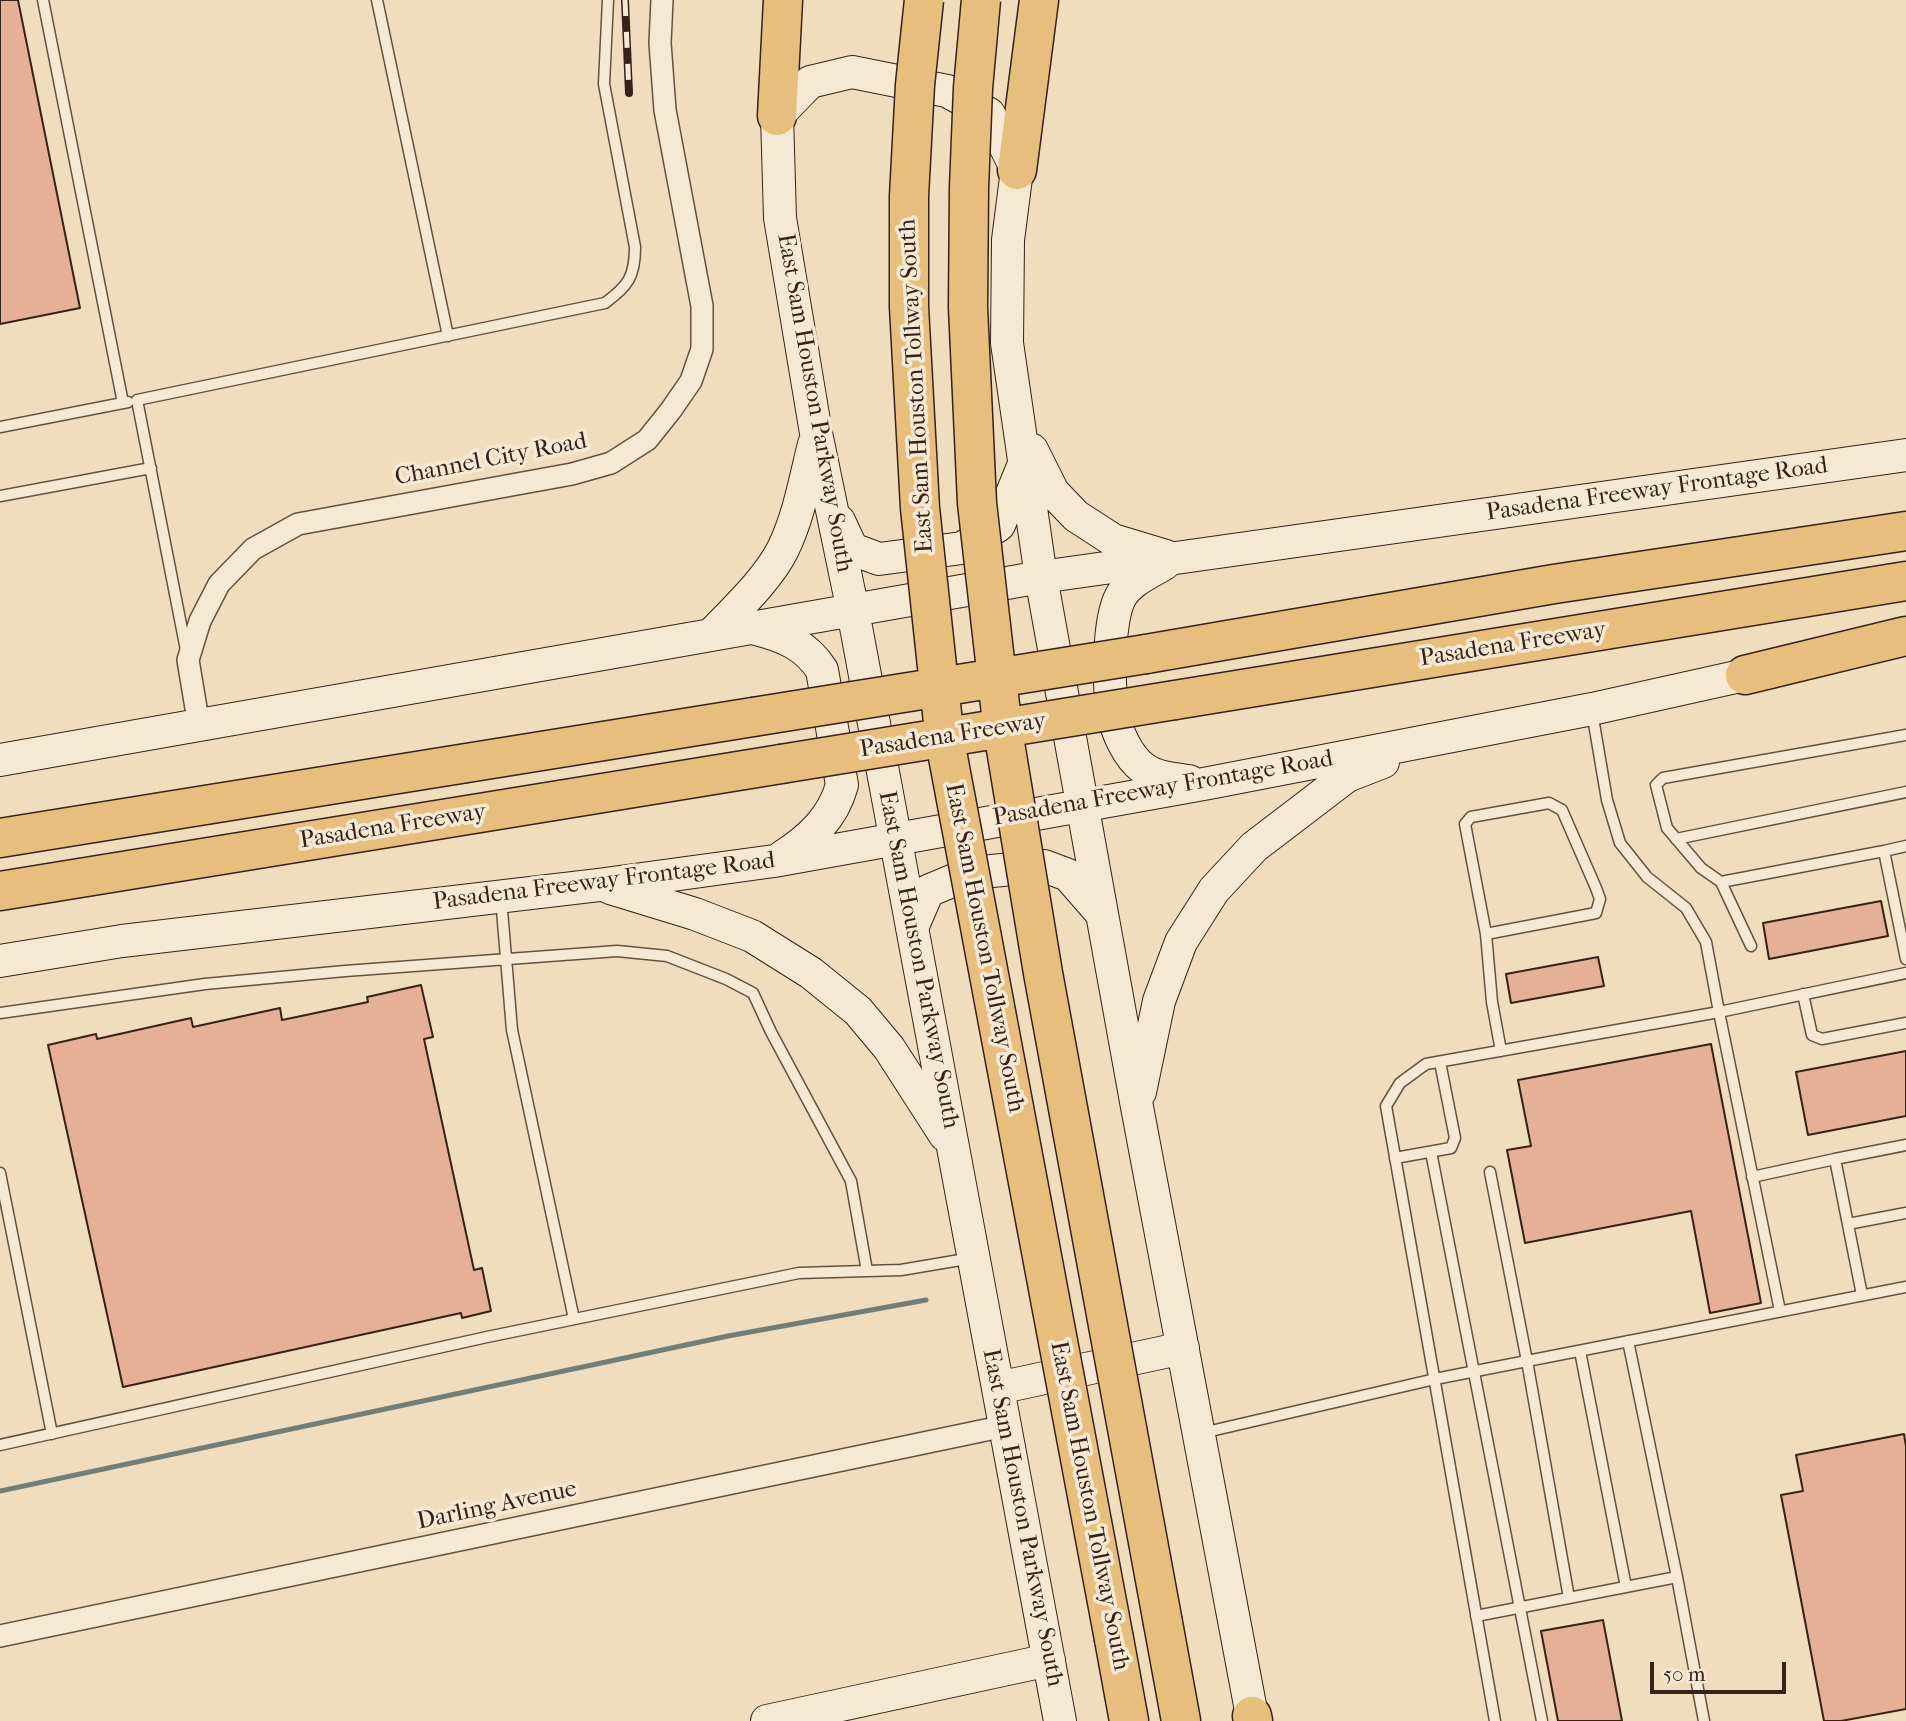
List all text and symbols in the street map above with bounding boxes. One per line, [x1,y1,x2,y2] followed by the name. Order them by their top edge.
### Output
[894,218,940,554] street label: East Sam Houston Tollway South
[770,231,858,575] street label: East Sam Houston Parkway South
[393,427,589,493] street label: Channel City Road
[1484,452,1830,528] street label: Pasadena Freeway Frontage Road
[1418,616,1608,674] street label: Pasadena Freeway
[858,707,1048,765] street label: Pasadena Freeway
[991,745,1335,833] street label: Pasadena Freeway Frontage Road
[938,781,1030,1115] street label: East Sam Houston Tollway South
[871,789,965,1131] street label: East Sam Houston Parkway South
[298,798,488,856] street label: Pasadena Freeway
[431,847,777,917] street label: Pasadena Freeway Frontage Road
[1043,1339,1135,1673] street label: East Sam Houston Tollway South
[975,1347,1069,1689] street label: East Sam Houston Parkway South
[415,1475,579,1537] street label: Darling Avenue
[1654,1648,1790,1692] scale bar
[1663,1662,1706,1686] text: 50 m

